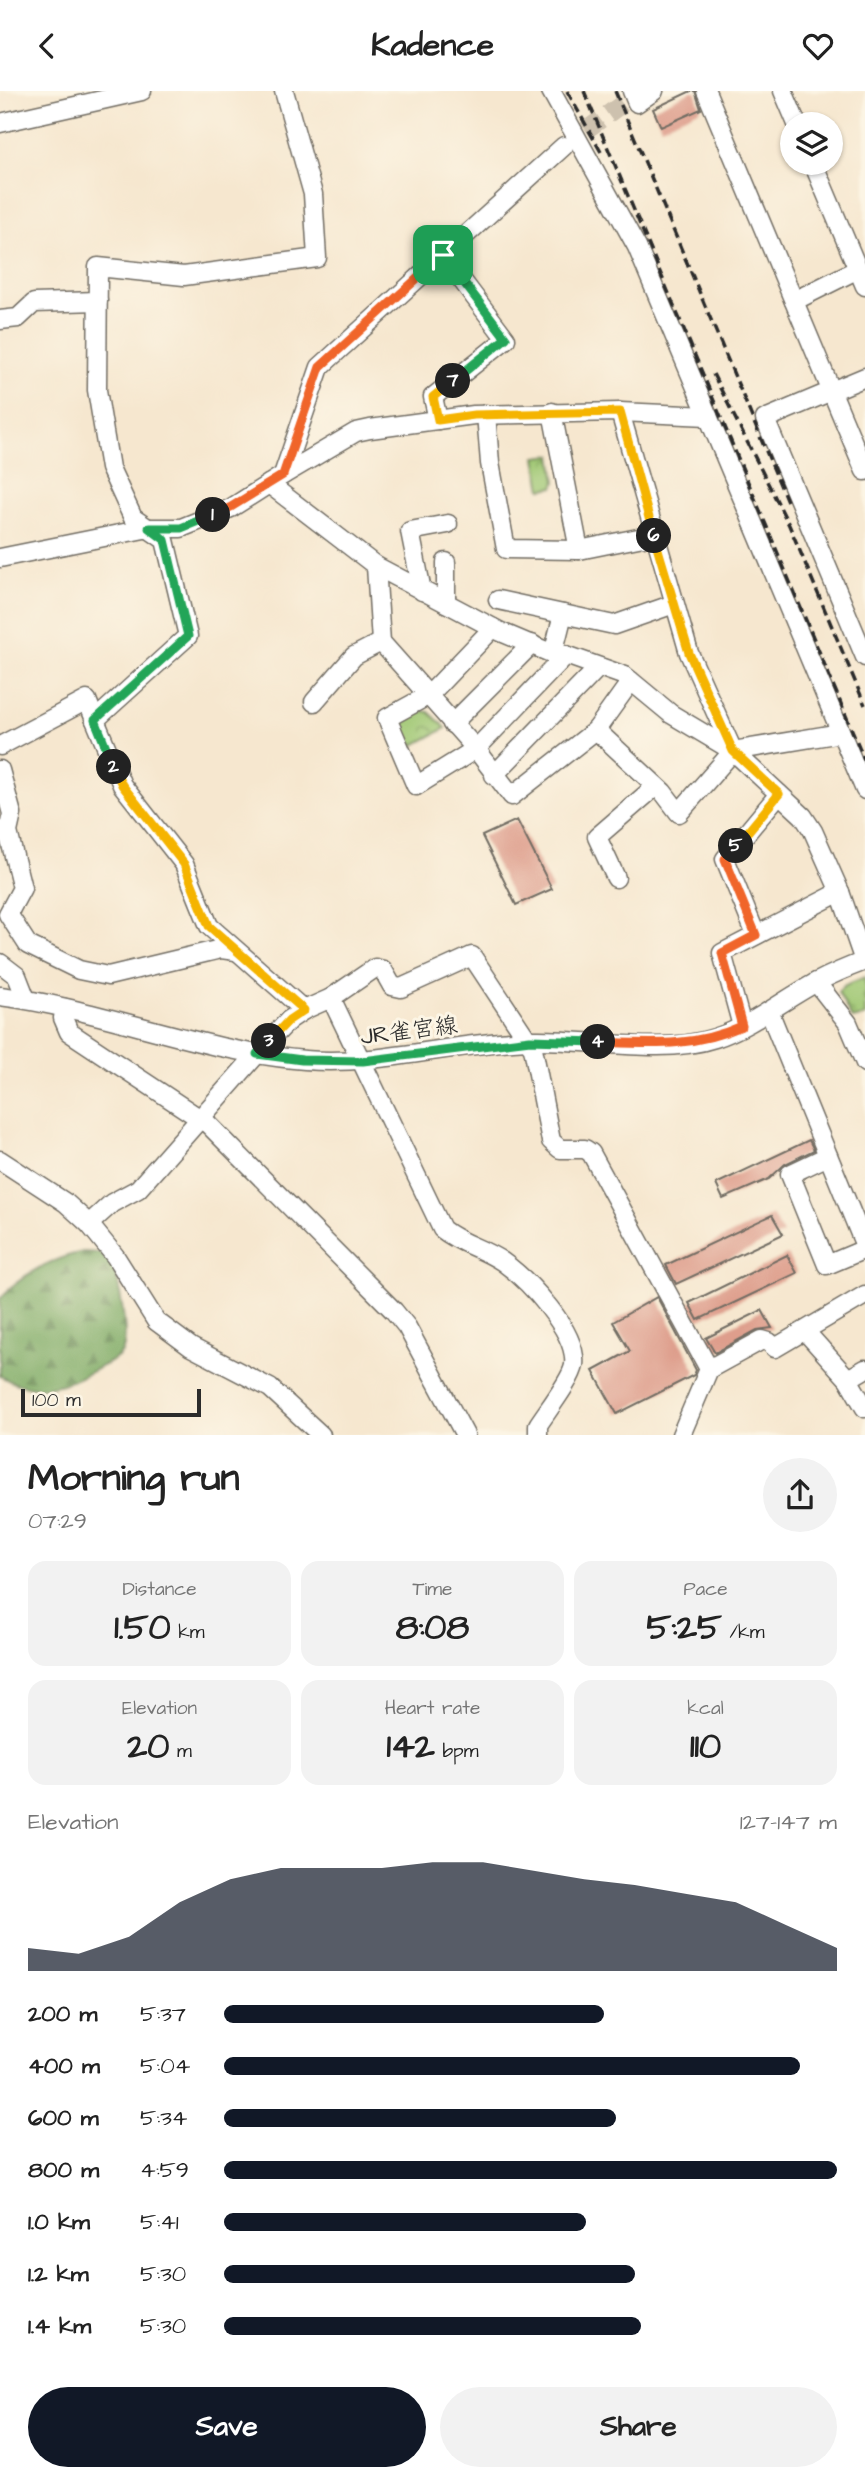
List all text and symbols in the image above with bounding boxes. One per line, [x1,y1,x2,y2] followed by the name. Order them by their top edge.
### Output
[371,23,494,68] text: Kadence
[28,27,66,65] icon: back
[799,27,837,65] icon: heart
[780,112,843,175] map controls
[780,112,843,175] button: layers
[413,225,473,285] pin
[424,236,462,274] icon: arrive
[435,363,470,399] pin: 7
[447,367,458,394] text: 7
[196,497,230,533] pin: 1
[211,501,214,528] text: 1
[636,519,672,553] pin: 6
[648,522,659,549] text: 6
[96,749,132,785] pin: 2
[108,753,119,780] text: 2
[718,829,754,863] pin: 5
[729,832,742,859] text: 5
[359,1009,459,1053] street label: JR雀宮線
[252,1023,286,1059] pin: 3
[580,1025,616,1059] pin: 4
[264,1027,273,1054] text: 3
[591,1028,604,1055] text: 4
[21,1385,201,1417] scale bar
[32,1387,81,1414] text: 100 m
[28,1453,240,1505] text: Morning run
[763,1458,837,1532] button: share
[28,1505,87,1537] text: 07:29
[123,1576,196,1603] text: Distance
[413,1576,452,1603] text: Time
[683,1576,728,1603] text: Pace
[114,1603,171,1652] text: 1.50
[396,1603,469,1652] text: 8:08
[646,1603,722,1652] text: 5:25
[171,1619,205,1646] text: km
[722,1619,765,1646] text: /km
[122,1695,197,1722] text: Elevation
[385,1695,480,1722] text: Heart rate
[687,1695,724,1722] text: kcal
[127,1722,169,1771] text: 20
[387,1722,435,1771] text: 142
[690,1722,721,1771] text: 110
[169,1738,192,1765] text: m
[435,1738,478,1765] text: bpm
[28,1806,119,1838] text: Elevation
[740,1806,837,1838] text: 127–147 m
[28,1998,97,2030] text: 200 m
[140,1998,186,2030] text: 5:37
[28,2050,100,2082] text: 400 m
[140,2050,190,2082] text: 5:04
[28,2102,99,2134] text: 600 m
[140,2102,187,2134] text: 5:34
[28,2154,99,2186] text: 800 m
[140,2154,189,2186] text: 4:59
[28,2206,90,2238] text: 1.0 km
[140,2206,179,2238] text: 5:41
[28,2258,89,2290] text: 1.2 km
[140,2258,186,2290] text: 5:30
[28,2310,91,2342] text: 1.4 km
[140,2310,186,2342] text: 5:30
[28,2387,426,2467] button: Save
[440,2387,837,2467] button: Share

